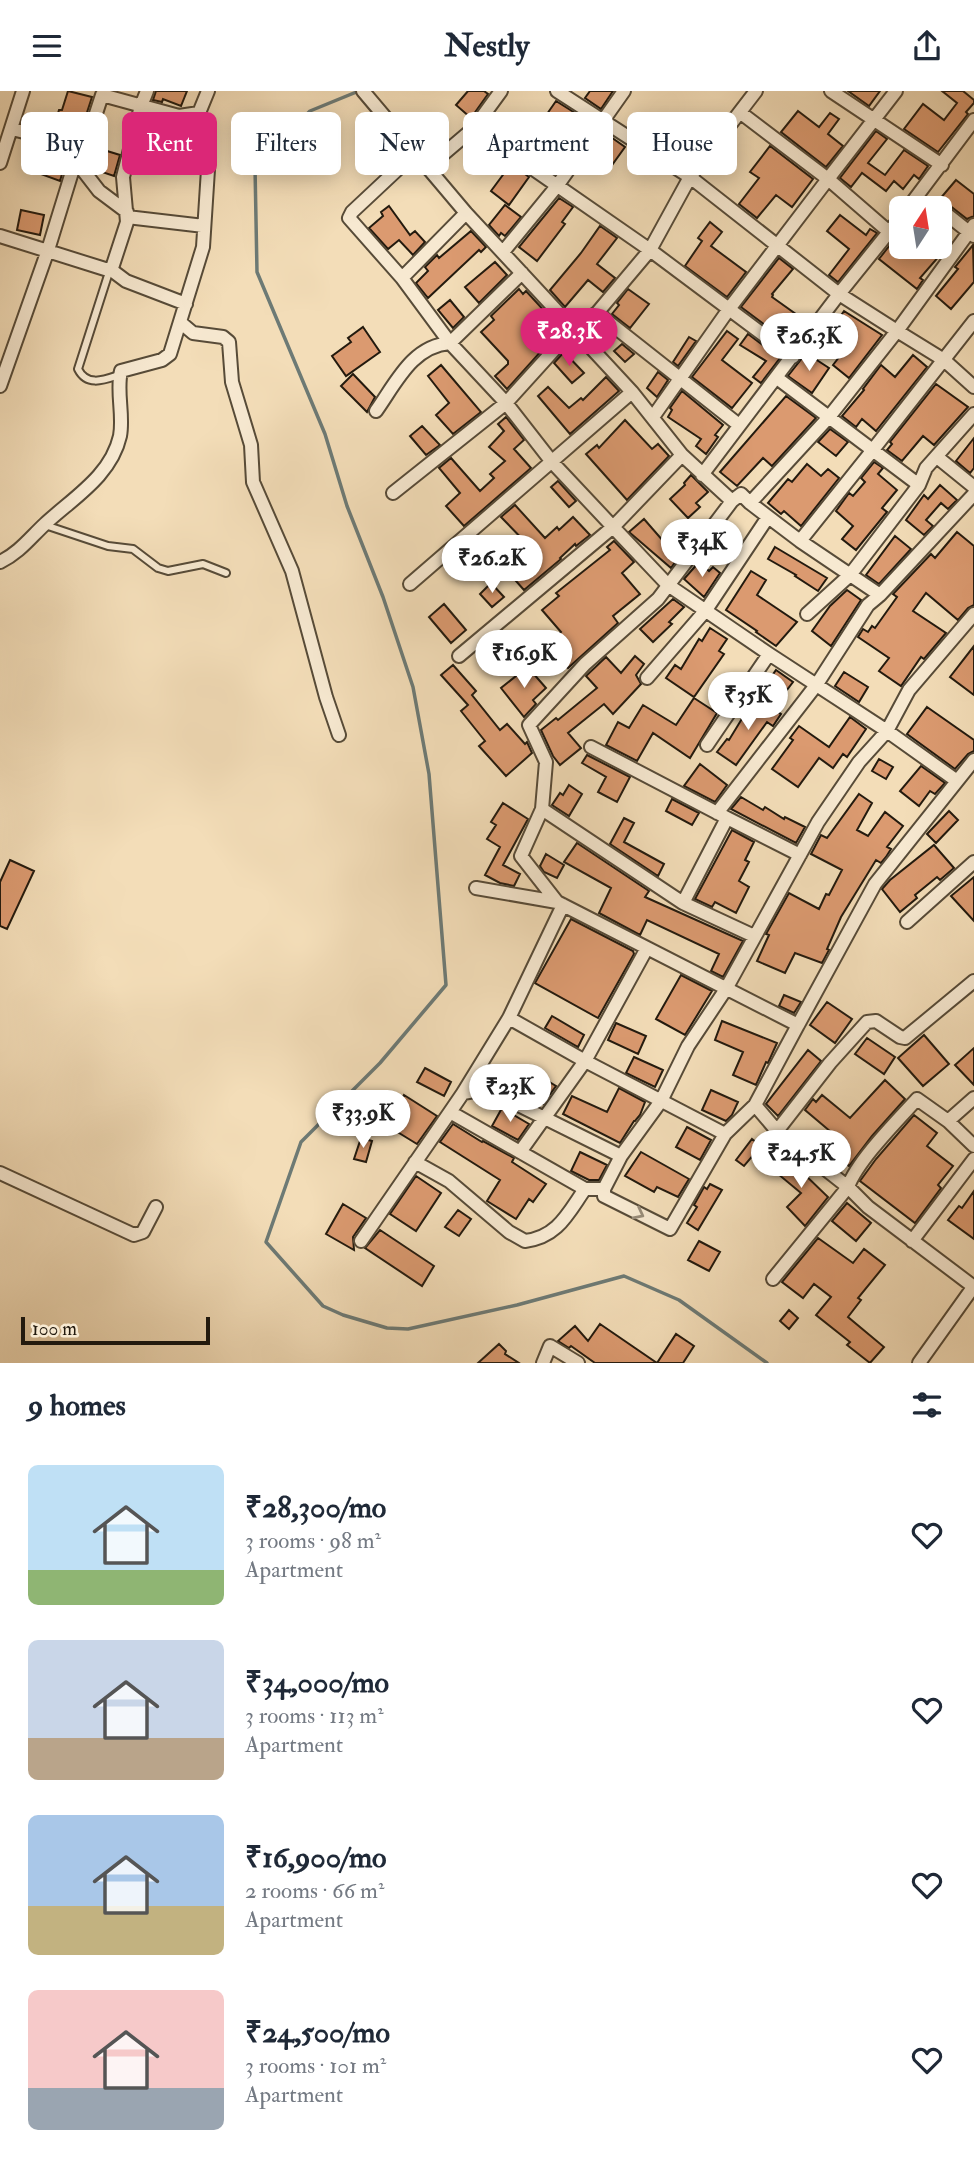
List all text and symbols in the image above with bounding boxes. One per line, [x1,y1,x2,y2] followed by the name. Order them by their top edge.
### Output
[445,26,529,66] text: Nestly
[28,27,66,65] icon: menu
[908,27,946,65] icon: share
[21,112,108,175] chip: Buy
[122,112,217,175] chip: Rent
[231,112,341,175] chip: Filters
[355,112,449,175] chip: New
[463,112,613,175] chip: Apartment
[627,112,737,175] chip: House
[889,196,952,259] north arrow
[889,196,952,259] map controls
[512,309,626,368] pin: ₹28.3K
[752,313,866,373] pin: ₹26.3K
[537,316,601,345] text: ₹28.3K
[776,321,842,350] text: ₹26.3K
[661,519,743,579] pin: ₹34K
[677,527,727,556] text: ₹34K
[435,535,549,595] pin: ₹26.2K
[458,543,526,572] text: ₹26.2K
[467,631,581,690] pin: ₹16.9K
[491,638,557,667] text: ₹16.9K
[707,673,789,732] pin: ₹35K
[724,680,772,709] text: ₹35K
[469,1065,551,1124] pin: ₹23K
[485,1072,535,1101] text: ₹23K
[306,1091,420,1150] pin: ₹33.9K
[331,1098,395,1127] text: ₹33.9K
[744,1131,858,1190] pin: ₹24.5K
[767,1138,835,1167] text: ₹24.5K
[632,1205,645,1219] one-way arrow
[21,1314,210,1346] scale bar
[32,1317,77,1341] text: 100 m
[908,1386,946,1424] icon: filters
[28,1387,126,1424] text: 9 homes
[245,1489,386,1526] text: ₹28,300/mo
[84,1493,168,1577] icon: home
[908,1516,946,1554] icon: heart
[245,1526,381,1555] text: 3 rooms · 98 m²
[245,1555,343,1584] text: Apartment
[245,1664,389,1701] text: ₹34,000/mo
[84,1668,168,1752] icon: home
[908,1691,946,1729] icon: heart
[245,1701,384,1730] text: 3 rooms · 113 m²
[245,1730,343,1759] text: Apartment
[245,1839,387,1876] text: ₹16,900/mo
[84,1843,168,1927] icon: home
[908,1866,946,1904] icon: heart
[245,1876,384,1905] text: 2 rooms · 66 m²
[245,1905,343,1934] text: Apartment
[245,2014,390,2051] text: ₹24,500/mo
[84,2018,168,2102] icon: home
[908,2041,946,2079] icon: heart
[245,2051,386,2080] text: 3 rooms · 101 m²
[245,2080,343,2109] text: Apartment

